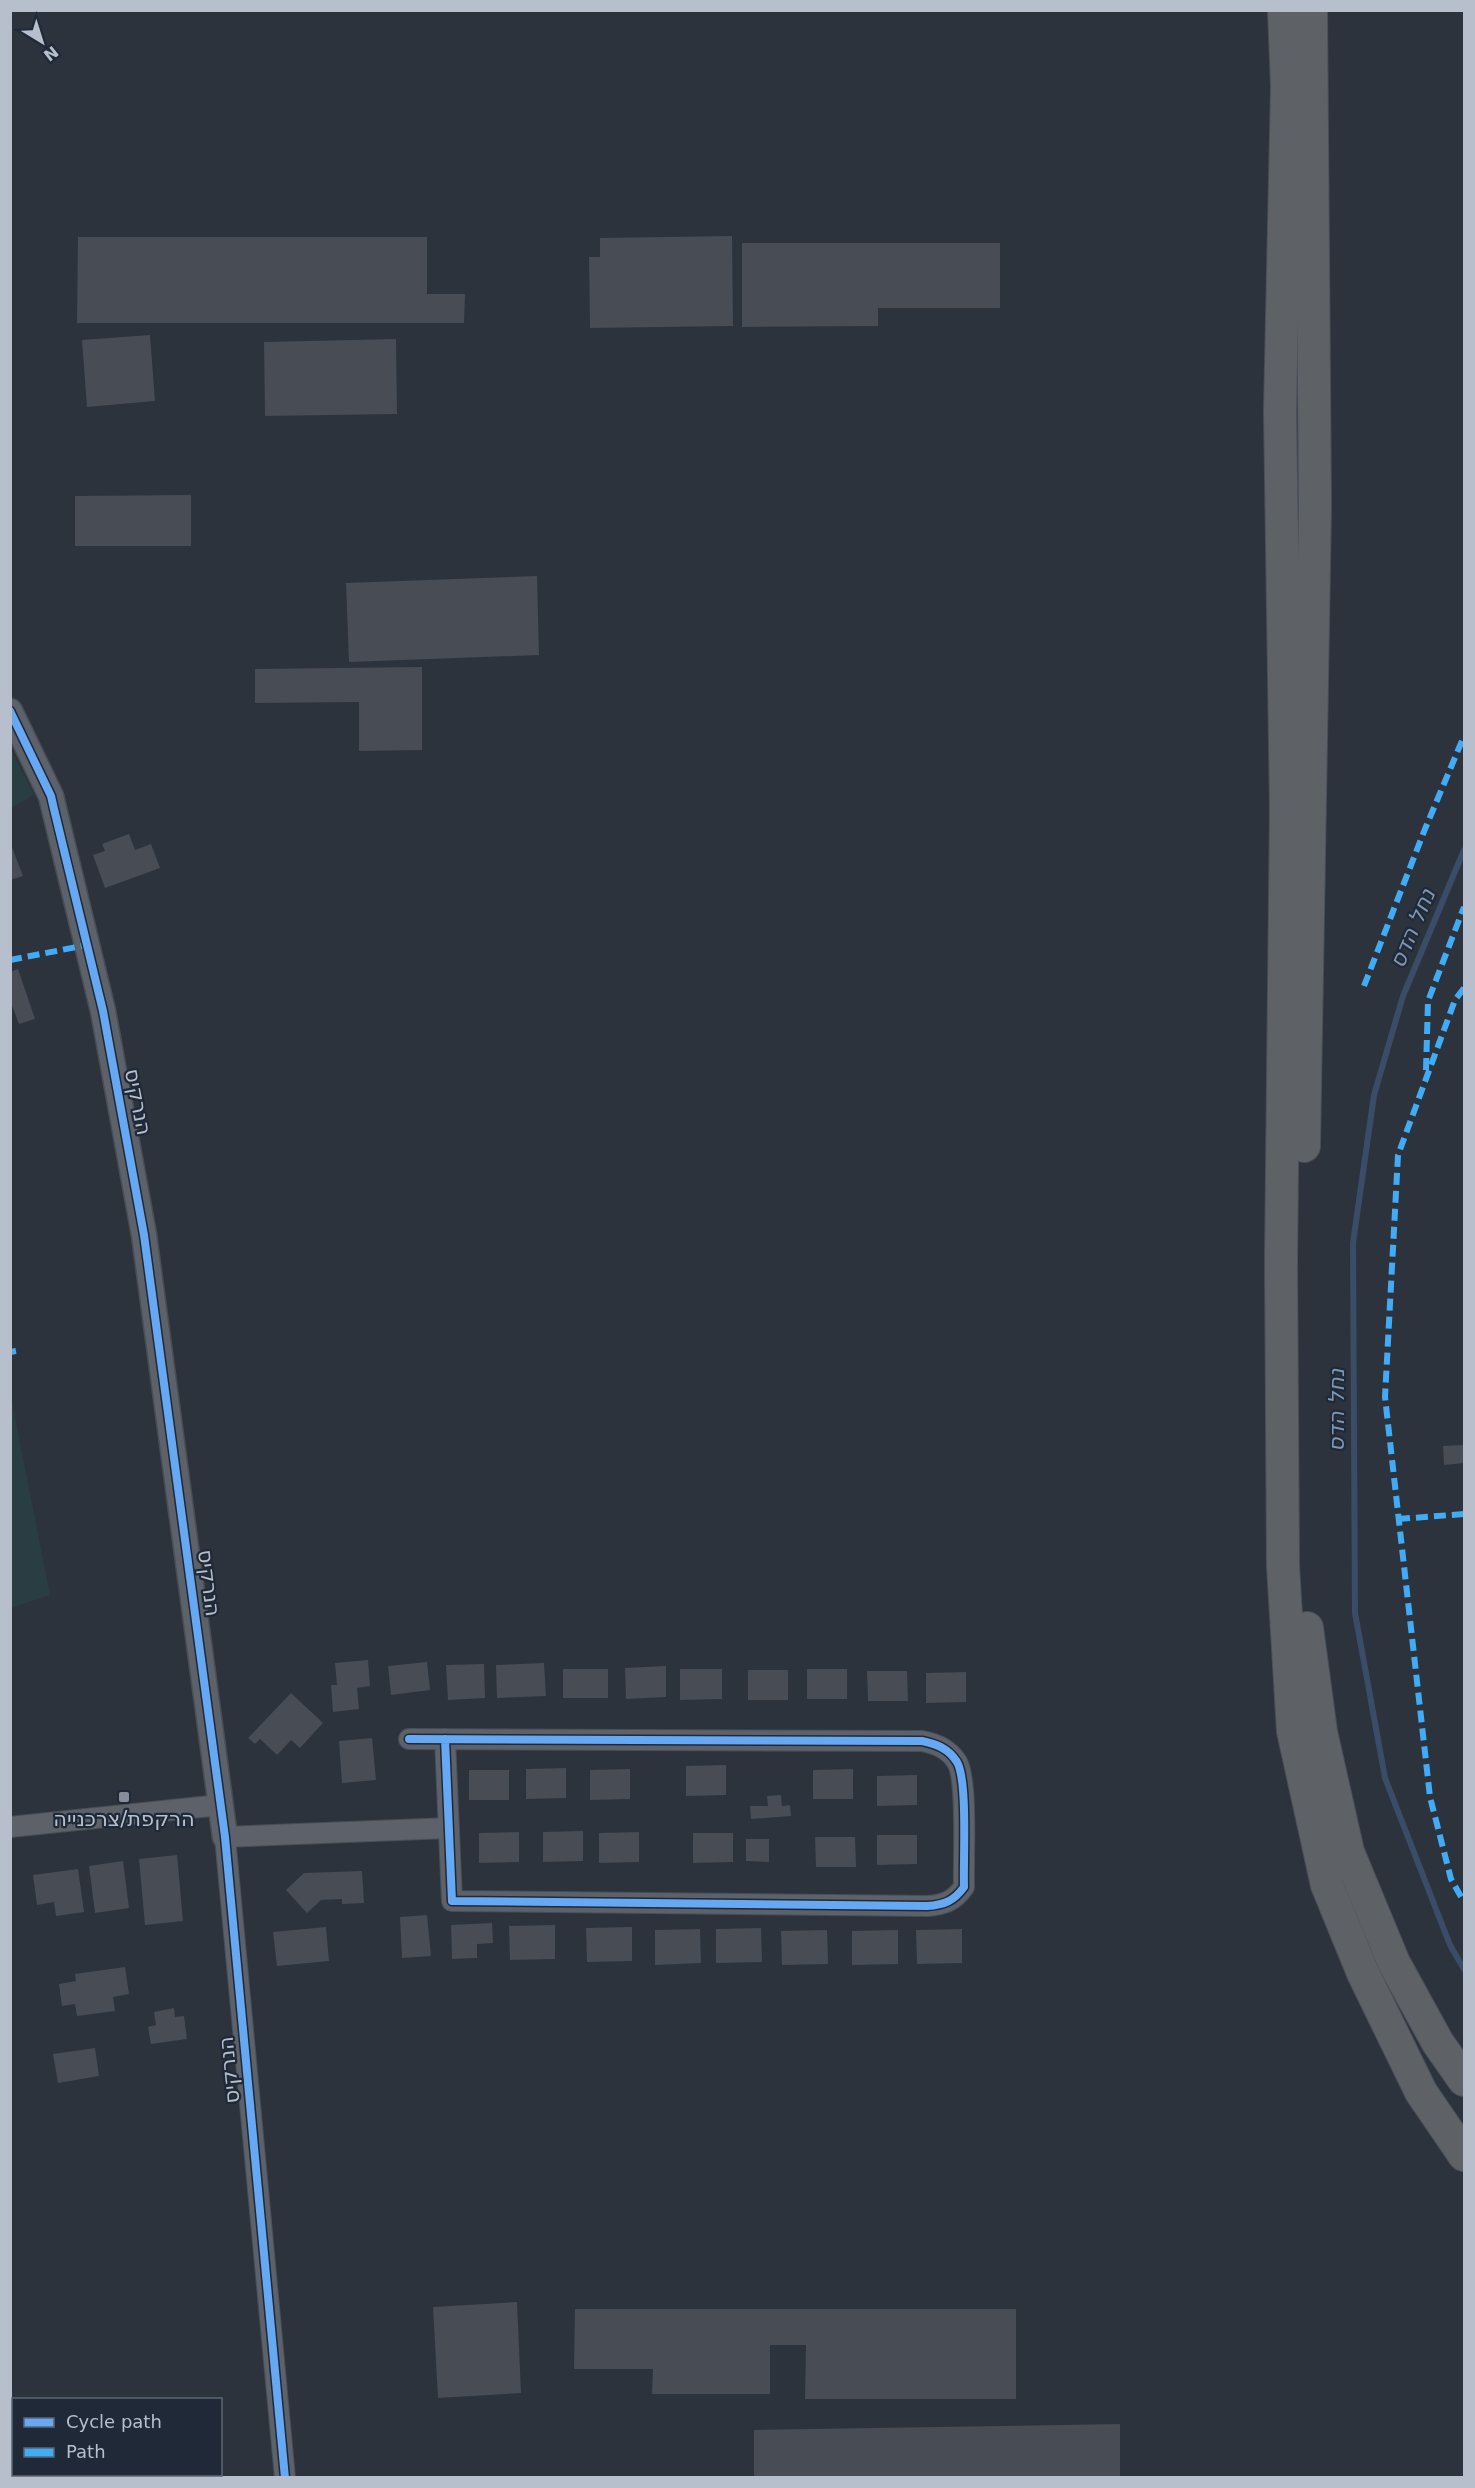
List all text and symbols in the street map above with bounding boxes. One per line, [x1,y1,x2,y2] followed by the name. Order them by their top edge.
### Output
[12,12,72,72] north arrow
[40,42,62,65] text: N
[1385,885,1440,971] water label: נחל הדס
[120,1067,156,1137] street label: הנרקיס
[1324,1368,1349,1452] water label: נחל הדס
[193,1548,225,1618] street label: הנרקיס
[117,1790,131,1804] marker: הרקפת/צרכנייה
[53,1807,195,1831] place label: הרקפת/צרכנייה
[214,2035,244,2105] street label: הנרקיס
[12,2398,222,2476] legend
[66,2411,162,2432] text: Cycle path
[66,2441,106,2462] text: Path

